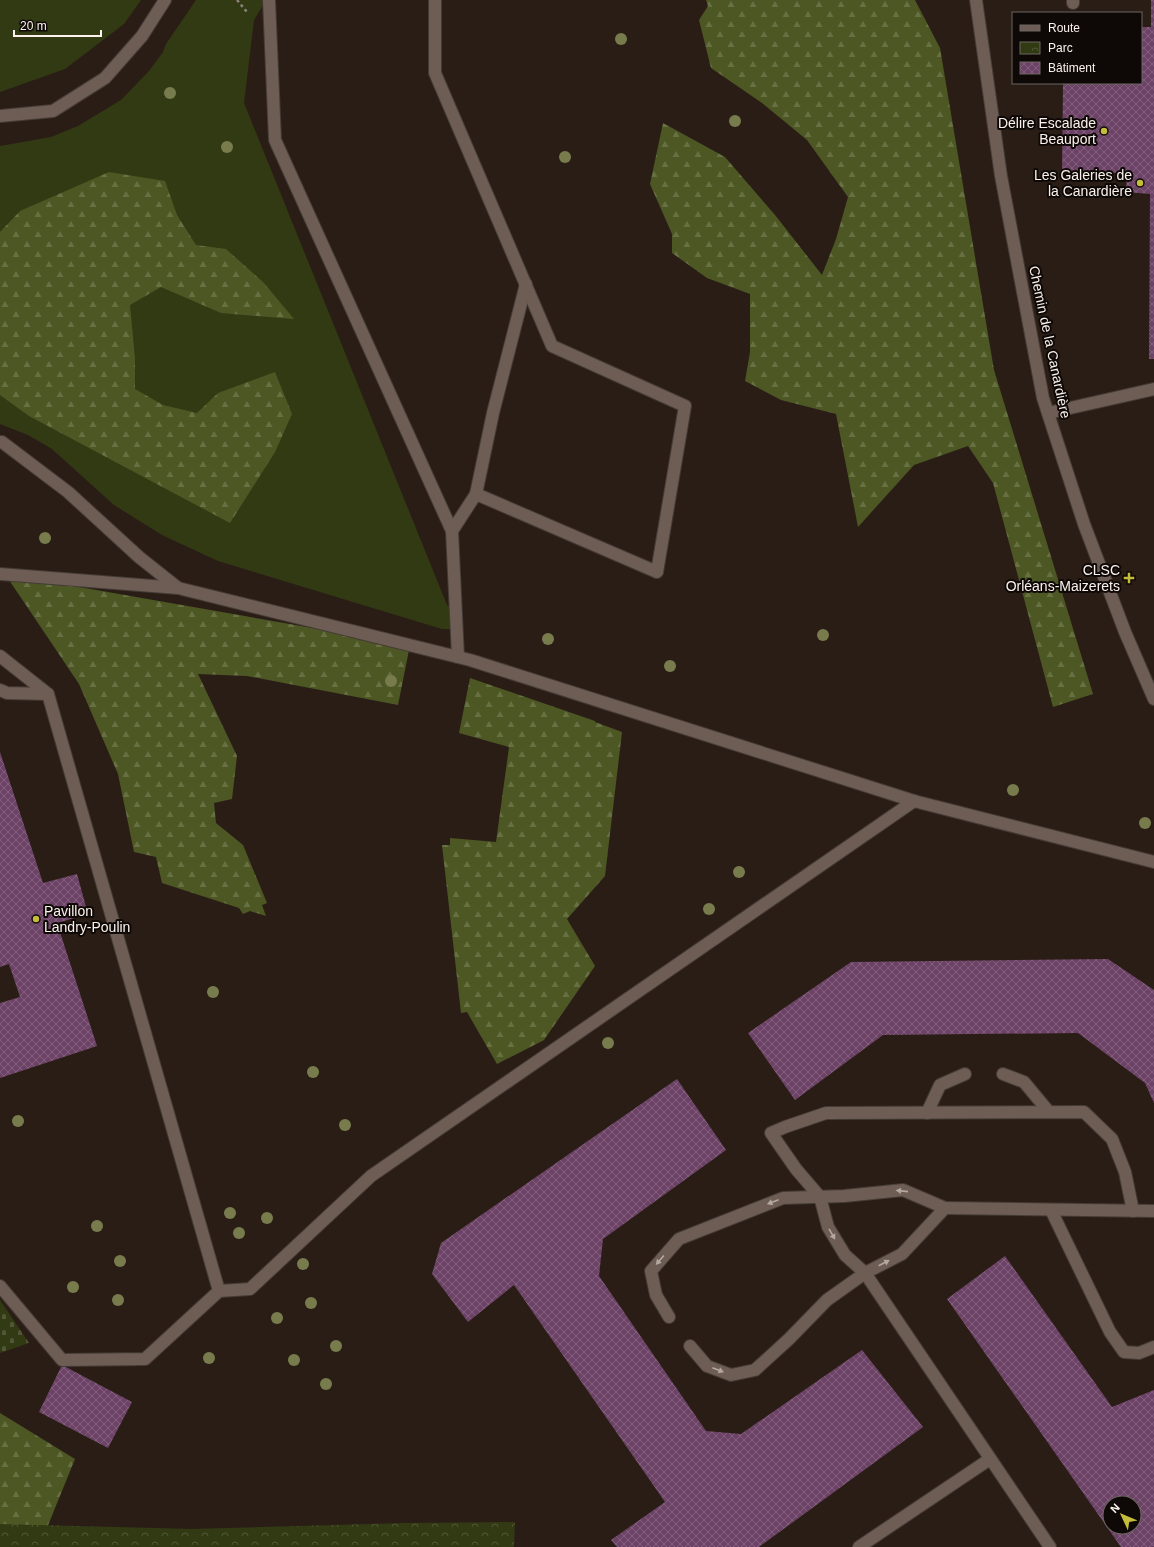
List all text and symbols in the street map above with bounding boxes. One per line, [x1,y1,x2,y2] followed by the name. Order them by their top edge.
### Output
[14,12,101,38] scale bar
[1012,12,1142,84] legend
[20,19,47,33] text: 20 m
[1048,21,1080,35] text: Route
[1048,41,1073,55] text: Parc
[1048,61,1096,75] text: Bâtiment
[998,115,1096,147] place label: Délire Escalade Beauport
[1099,126,1109,136] marker: Délire Escalade Beauport
[1034,167,1132,199] place label: Les Galeries de la Canardière
[1135,178,1145,188] marker: Les Galeries de la Canardière
[1026,264,1074,420] street label: Chemin de la Canardière
[1006,562,1120,594] place label: CLSC Orléans-Maizerets
[1123,572,1135,584] marker: CLSC Orléans-Maizerets
[44,903,130,935] place label: Pavillon Landry-Poulin
[31,914,41,924] marker: Pavillon Landry-Poulin
[896,1188,908,1195] one-way arrow
[767,1199,779,1205] one-way arrow
[829,1228,836,1240] one-way arrow
[656,1255,665,1266] one-way arrow
[878,1260,889,1267] one-way arrow
[713,1368,725,1374] one-way arrow
[1102,1495,1142,1535] north arrow
[1108,1501,1122,1515] text: N

